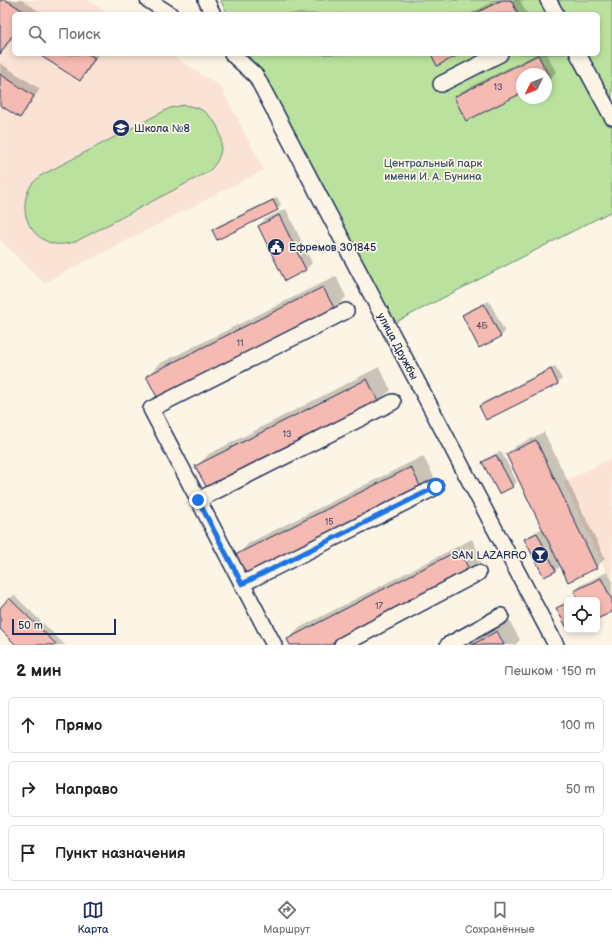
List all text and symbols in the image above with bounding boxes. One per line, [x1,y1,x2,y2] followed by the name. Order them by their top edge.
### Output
[12,12,600,56] search box
[26,23,48,45] icon: search
[58,25,101,44] text: Поиск
[516,68,552,104] north arrow
[493,82,503,93] house number: 13
[111,118,131,138] school or university icon: Школа №8
[134,122,190,135] place label: Школа №8
[384,157,482,183] park label: Центральный парк имени И. А. Бунина
[266,237,286,257] public building icon: Ефремов 301845
[289,241,376,254] place label: Ефремов 301845
[374,310,421,382] street label: улица Дружбы
[476,321,489,332] house number: 4Б
[237,338,243,349] house number: 11
[282,429,292,440] house number: 13
[427,478,445,496] route start
[189,491,207,509] route end
[325,517,333,528] house number: 15
[530,545,550,565] bar icon: SAN LAZARRO
[452,549,527,562] place label: SAN LAZARRO
[564,597,600,633] map controls
[564,597,600,633] button: locate
[375,601,384,612] house number: 17
[12,617,116,636] scale bar
[18,619,43,632] text: 50 m
[16,661,62,681] text: 2 мин
[504,663,596,679] text: Пешком · 150 m
[17,714,39,736] icon: ahead
[55,716,102,735] text: Прямо
[560,717,595,733] text: 100 m
[17,778,39,800] icon: right
[55,780,118,799] text: Направо
[566,781,595,797] text: 50 m
[17,842,39,864] icon: arrive
[55,844,186,863] text: Пункт назначения
[77,899,108,936] tab: Карта
[263,899,310,936] tab: Маршрут
[465,899,535,936] tab: Сохранённые

